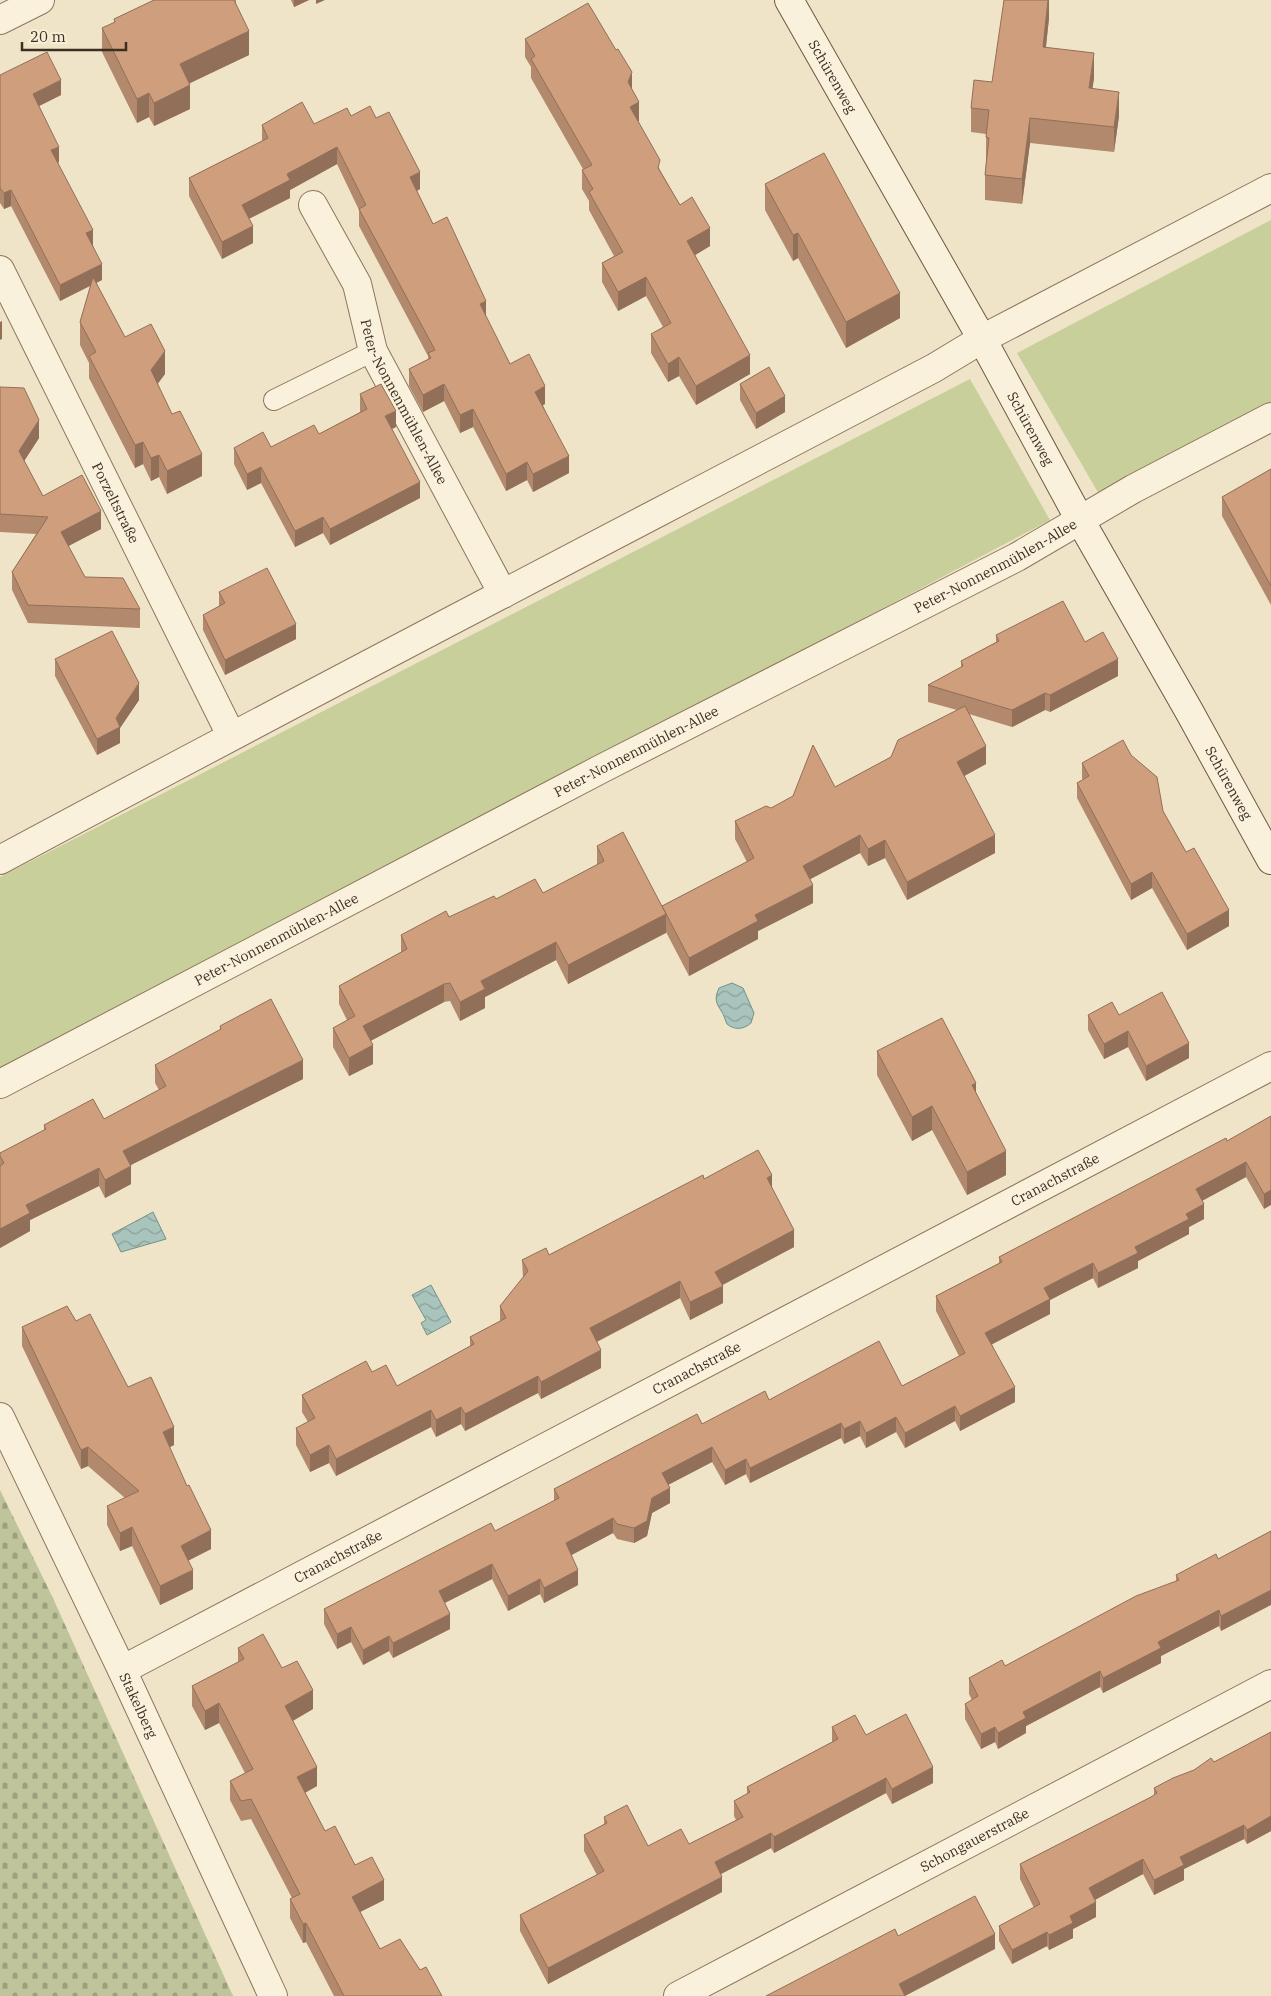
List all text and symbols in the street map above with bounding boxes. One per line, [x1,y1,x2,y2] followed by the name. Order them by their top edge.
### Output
[22,20,126,52] scale bar
[30,27,66,46] text: 20 m
[805,37,861,117] street label: Schürenweg
[357,317,452,488] street label: Peter-Nonnenmühlen-Allee
[1003,389,1058,469] street label: Schürenweg
[88,459,143,546] street label: Porzeltstraße
[911,515,1080,617] street label: Peter-Nonnenmühlen-Allee
[551,702,722,801] street label: Peter-Nonnenmühlen-Allee
[1201,743,1256,823] street label: Schürenweg
[191,889,361,990] street label: Peter-Nonnenmühlen-Allee
[1008,1149,1102,1210] street label: Cranachstraße
[649,1337,744,1399] street label: Cranachstraße
[291,1526,385,1587] street label: Cranachstraße
[115,1670,162,1742] street label: Stakelberg
[917,1804,1032,1876] street label: Schongauerstraße

